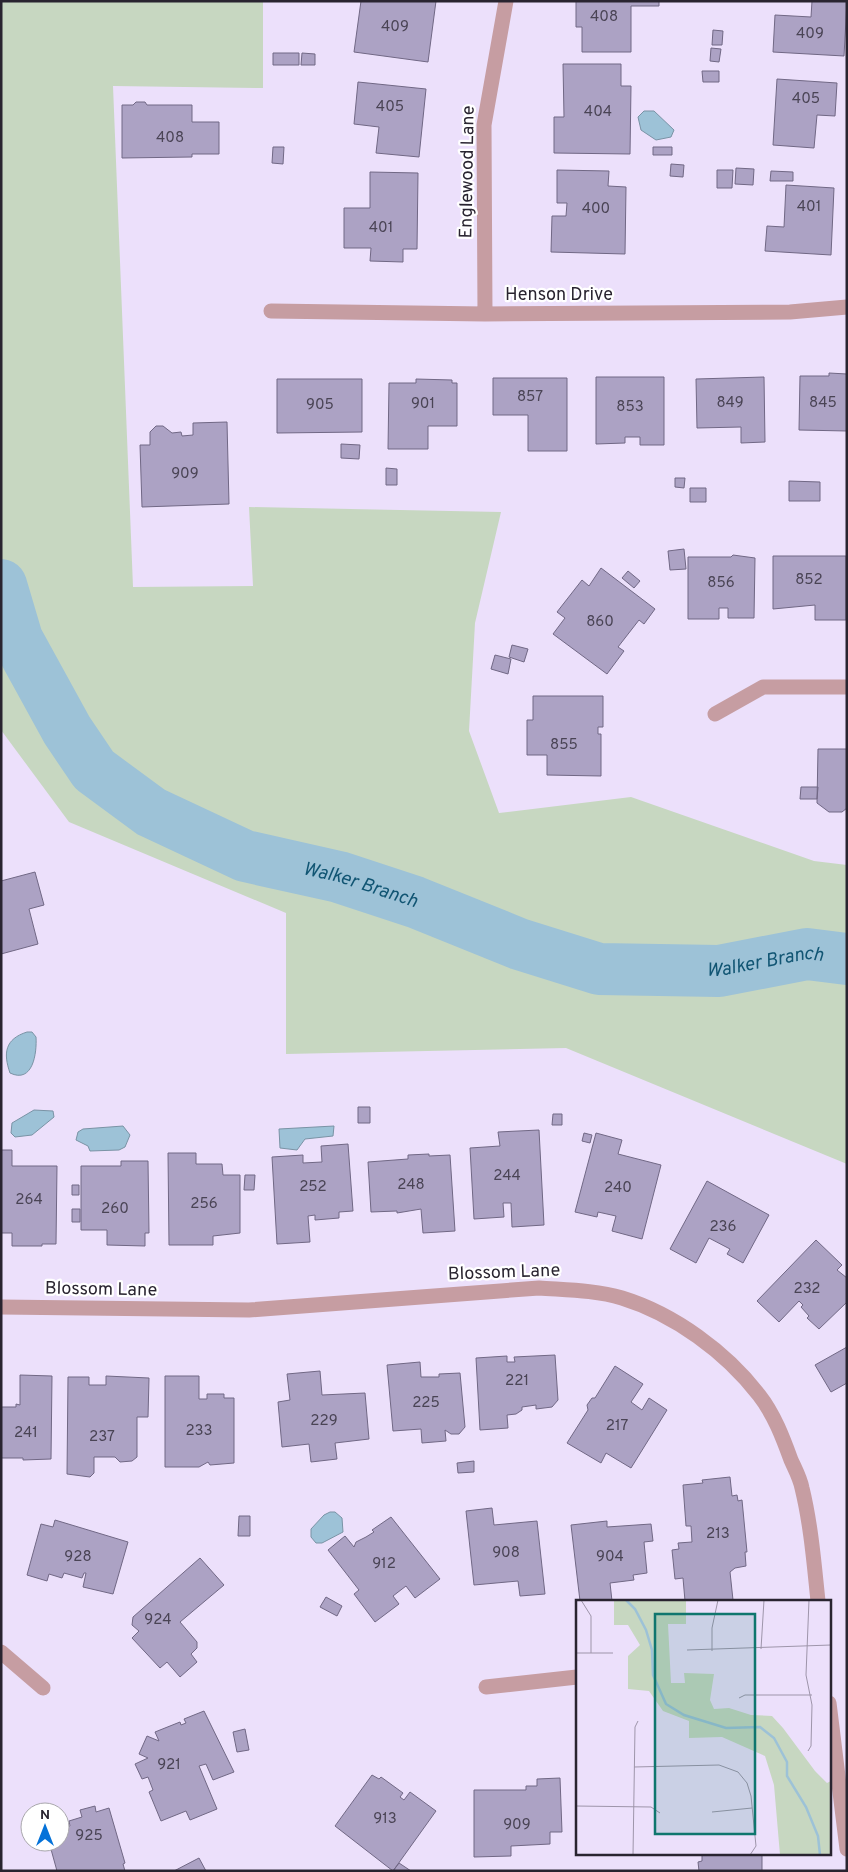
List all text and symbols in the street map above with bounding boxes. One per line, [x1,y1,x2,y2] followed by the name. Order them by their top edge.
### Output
[590,8,618,27] house number: 408
[381,18,409,37] house number: 409
[796,25,824,44] house number: 409
[792,90,820,109] house number: 405
[376,98,404,117] house number: 405
[584,103,612,122] house number: 404
[455,105,481,239] street label: Englewood Lane
[156,129,184,148] house number: 408
[797,198,821,217] house number: 401
[582,200,610,219] house number: 400
[369,219,393,238] house number: 401
[505,284,613,307] street label: Henson Drive
[517,388,543,407] house number: 857
[716,394,744,413] house number: 849
[809,394,837,413] house number: 845
[411,395,435,414] house number: 901
[306,396,334,415] house number: 905
[616,398,644,417] house number: 853
[171,465,199,484] house number: 909
[795,571,823,590] house number: 852
[707,574,735,593] house number: 856
[586,613,614,632] house number: 860
[550,736,578,755] house number: 855
[301,857,421,914] water label: Walker Branch
[706,942,825,983] water label: Walker Branch
[493,1167,521,1186] house number: 244
[397,1176,425,1195] house number: 248
[299,1178,327,1197] house number: 252
[604,1179,632,1198] house number: 240
[15,1191,43,1210] house number: 264
[190,1195,218,1214] house number: 256
[101,1200,129,1219] house number: 260
[709,1218,737,1237] house number: 236
[447,1260,561,1286] street label: Blossom Lane
[45,1278,157,1302] street label: Blossom Lane
[793,1280,821,1299] house number: 232
[505,1372,529,1391] house number: 221
[412,1394,440,1413] house number: 225
[310,1412,338,1431] house number: 229
[606,1417,628,1436] house number: 217
[185,1422,213,1441] house number: 233
[14,1424,38,1443] house number: 241
[89,1428,115,1447] house number: 237
[706,1525,730,1544] house number: 213
[492,1544,520,1563] house number: 908
[64,1548,92,1567] house number: 928
[596,1548,624,1567] house number: 904
[372,1555,396,1574] house number: 912
[576,1600,830,1854] inset map
[144,1611,172,1630] house number: 924
[157,1756,181,1775] house number: 921
[20,1802,70,1852] north arrow
[40,1807,50,1824] text: N
[373,1810,397,1829] house number: 913
[503,1816,531,1835] house number: 909
[75,1827,103,1846] house number: 925

